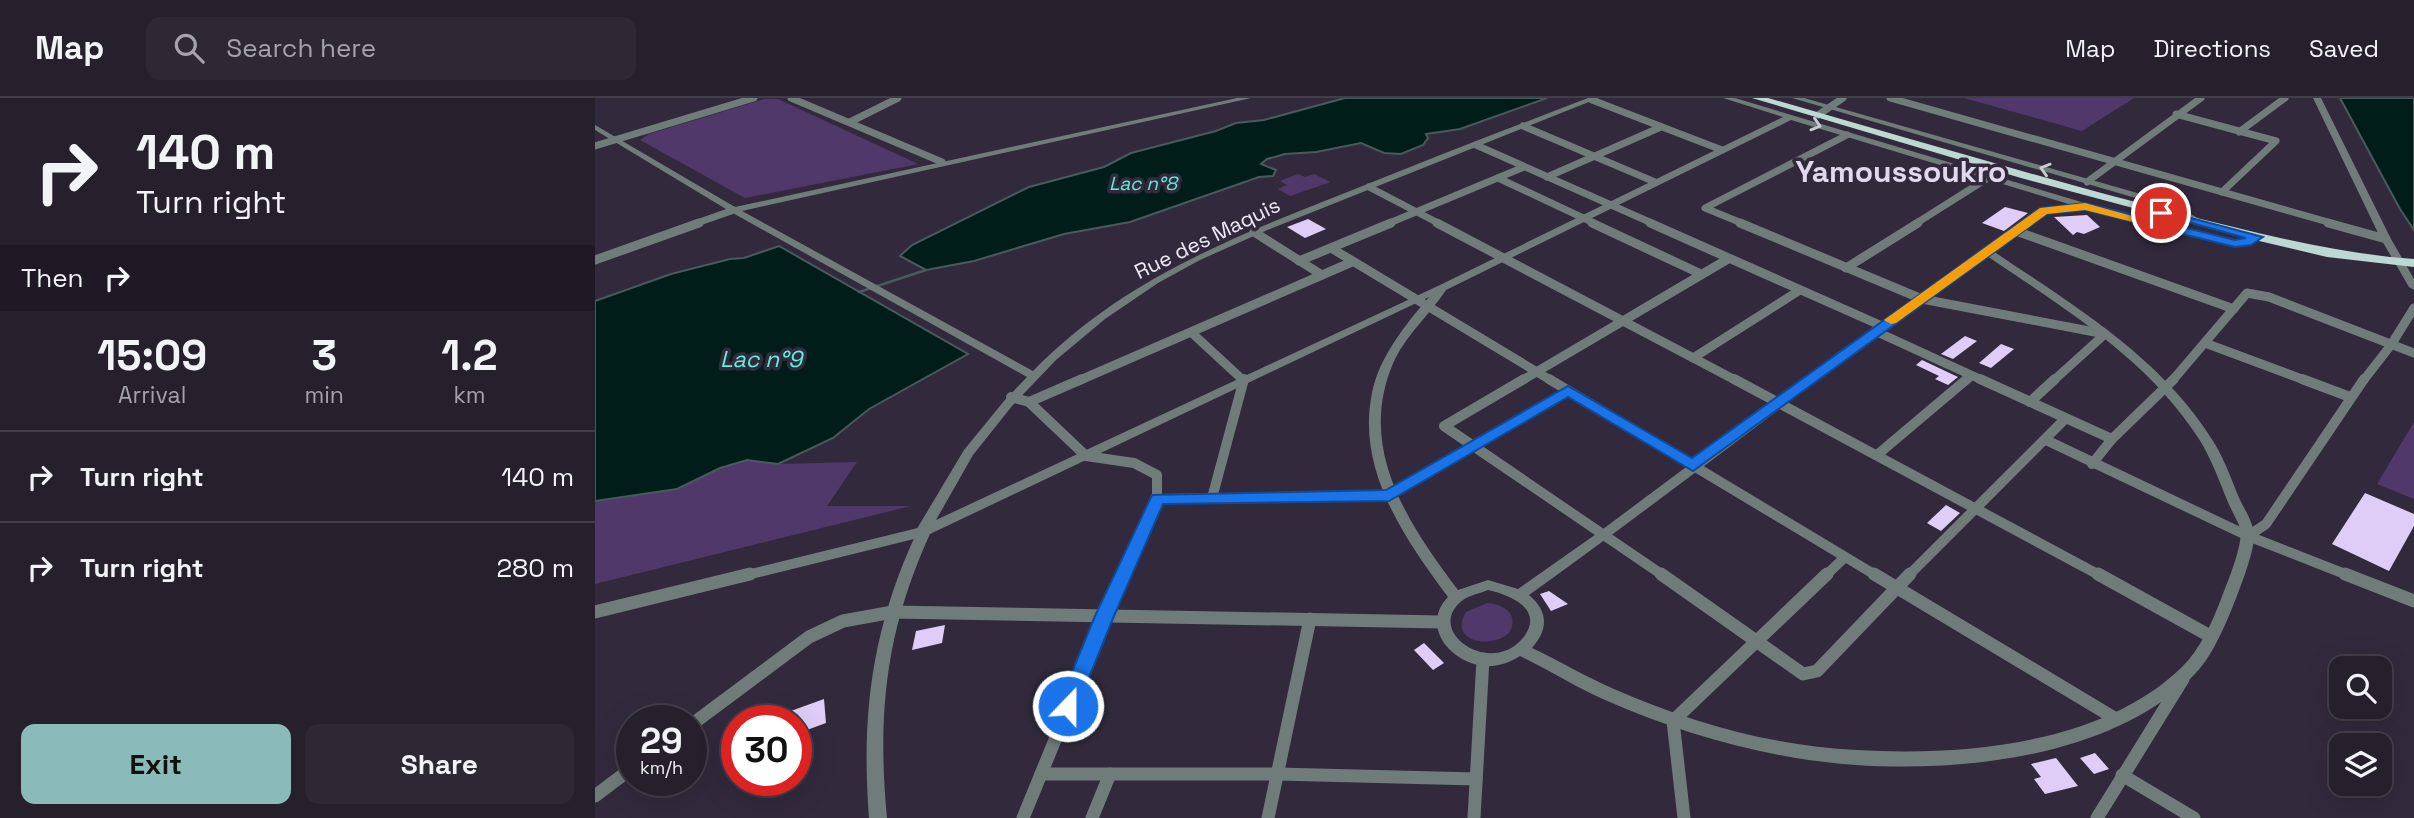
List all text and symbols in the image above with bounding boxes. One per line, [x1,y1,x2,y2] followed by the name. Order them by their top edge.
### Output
[146,17,636,80] search box
[35,27,104,69] text: Map
[170,29,208,67] icon: search
[226,31,376,65] text: Search here
[2065,33,2115,64] text: Map
[2153,33,2271,64] text: Directions
[2309,33,2379,64] text: Saved
[1809,117,1821,132] one-way arrow
[136,121,275,183] text: 140 m
[21,126,112,217] icon: right
[1796,152,2006,191] district label: Yamoussoukro
[2040,163,2052,178] one-way arrow
[1109,171,1179,196] water label: Lac n°8
[136,182,286,222] text: Turn right
[2131,183,2191,243] pin
[1130,191,1284,285] street label: Rue des Maquis
[2142,194,2180,232] icon: arrive
[98,259,136,297] icon: right
[21,261,84,295] text: Then
[97,329,207,382] text: 15:09
[311,329,337,382] text: 3
[441,329,498,382] text: 1.2
[720,344,804,374] water label: Lac n°9
[118,380,186,410] text: Arrival
[304,380,344,410] text: min
[453,380,486,410] text: km
[21,458,59,496] icon: right
[80,460,204,494] text: Turn right
[501,460,574,494] text: 140 m
[21,549,59,587] icon: right
[80,551,204,585] text: Turn right
[496,551,574,585] text: 280 m
[2329,656,2392,796] map controls
[2329,656,2392,719] button: search
[1031,669,1105,743] position arrow
[721,705,812,796] speed limit sign: 30
[640,719,683,763] text: 29
[21,724,291,804] button: Exit
[305,724,574,804] button: Share
[2329,733,2392,796] button: layers
[640,756,683,779] text: km/h

